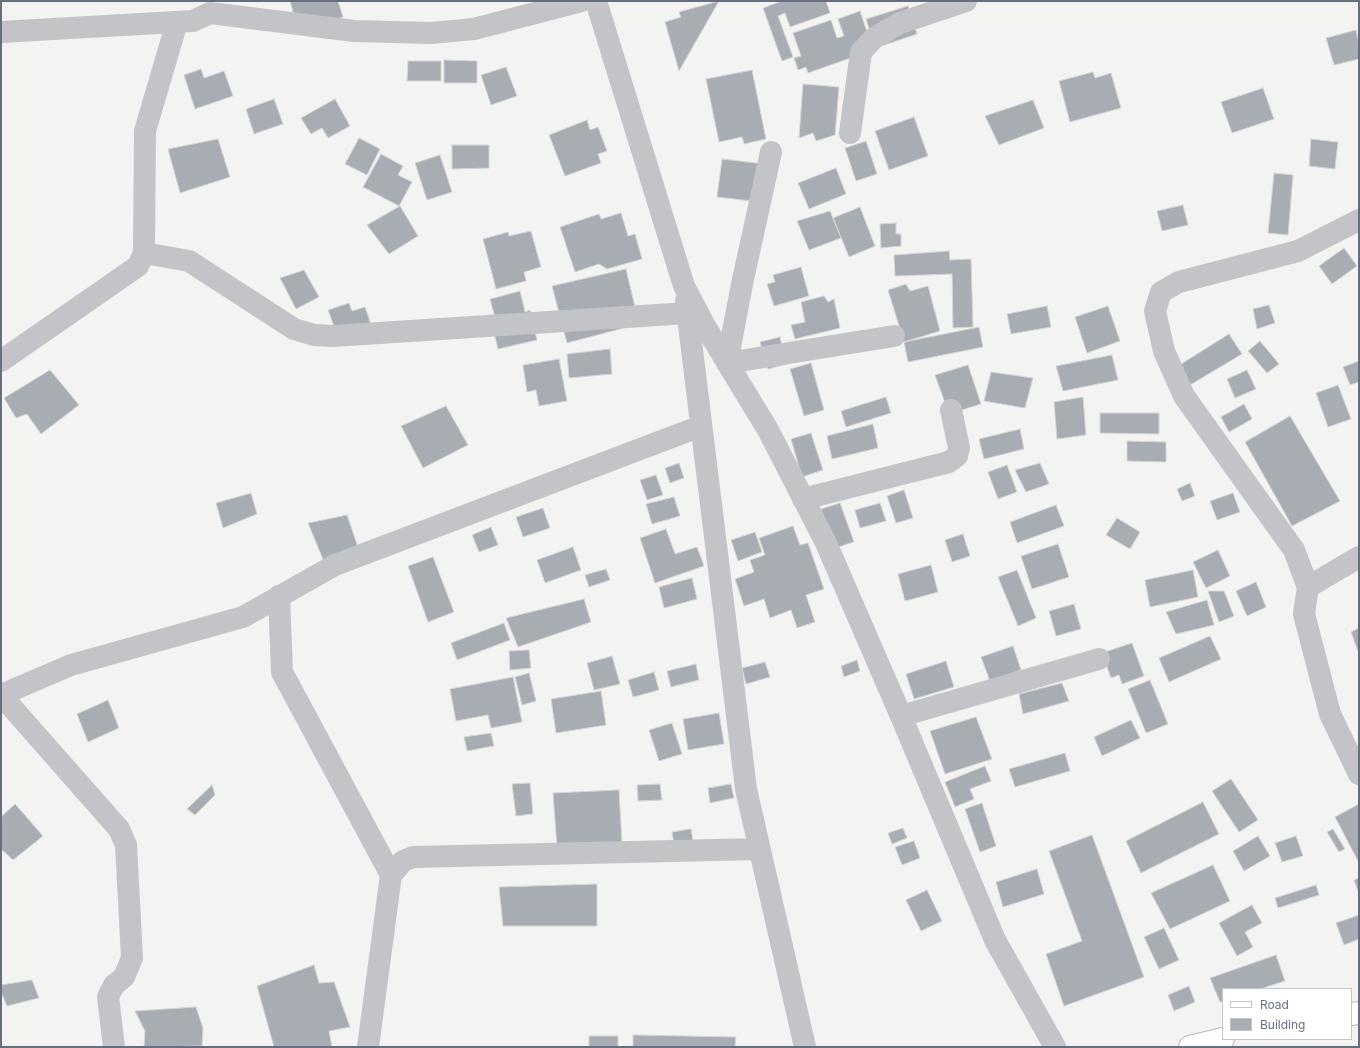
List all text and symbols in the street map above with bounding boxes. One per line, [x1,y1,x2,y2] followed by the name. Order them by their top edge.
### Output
[1222,988,1352,1040] legend
[1260,997,1289,1012] text: Road
[1260,1017,1305,1032] text: Building

